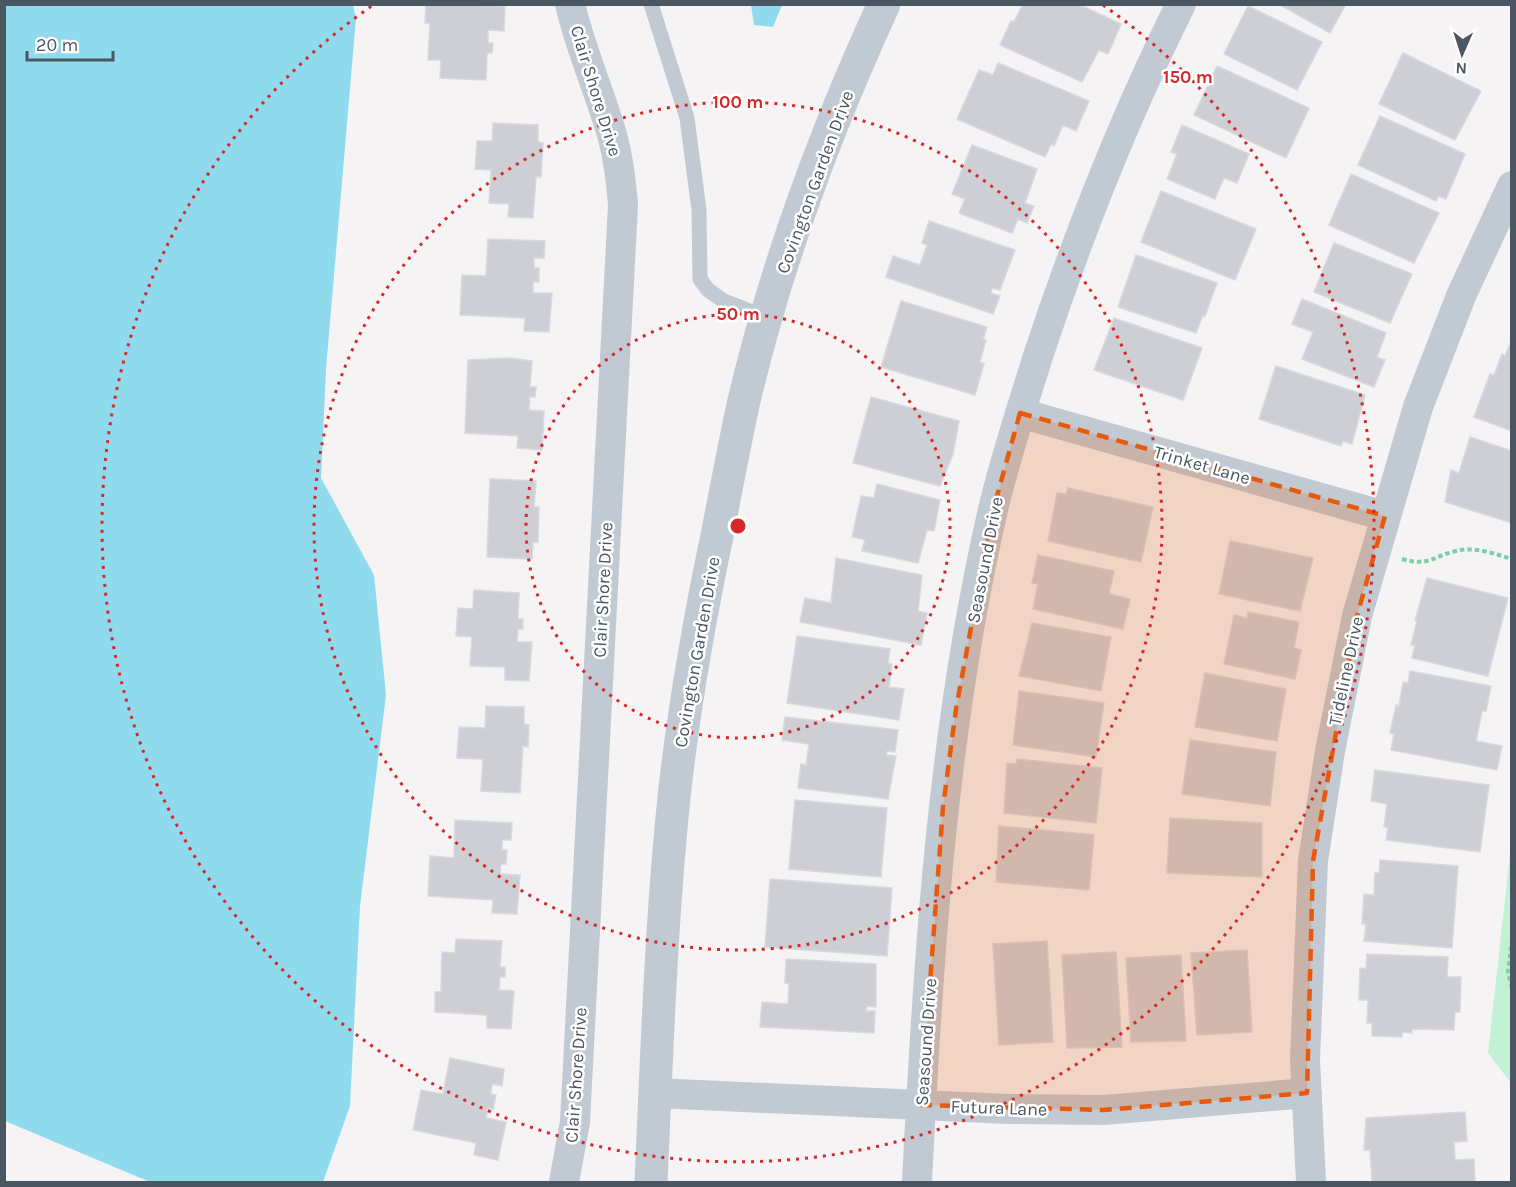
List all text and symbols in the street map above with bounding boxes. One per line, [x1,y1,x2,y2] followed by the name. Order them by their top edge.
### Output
[566,23,626,159] street label: Clair Shore Drive
[27,24,112,62] scale bar
[1432,24,1492,84] north arrow
[36,34,78,56] text: 20 m
[1455,59,1467,78] text: N
[1163,66,1213,88] text: 150 m
[772,87,858,277] street label: Covington Garden Drive
[713,91,763,113] text: 100 m
[716,303,760,325] text: 50 m
[1151,441,1253,489] street label: Trinket Lane
[962,495,1008,625] street label: Seasound Drive
[728,516,748,536] centre of rings
[588,522,618,658] street label: Clair Shore Drive
[669,555,725,749] street label: Covington Garden Drive
[1324,614,1368,728] street label: Tideline Drive
[911,977,941,1107] street label: Seasound Drive
[560,1007,592,1143] street label: Clair Shore Drive
[950,1095,1048,1121] street label: Futura Lane

